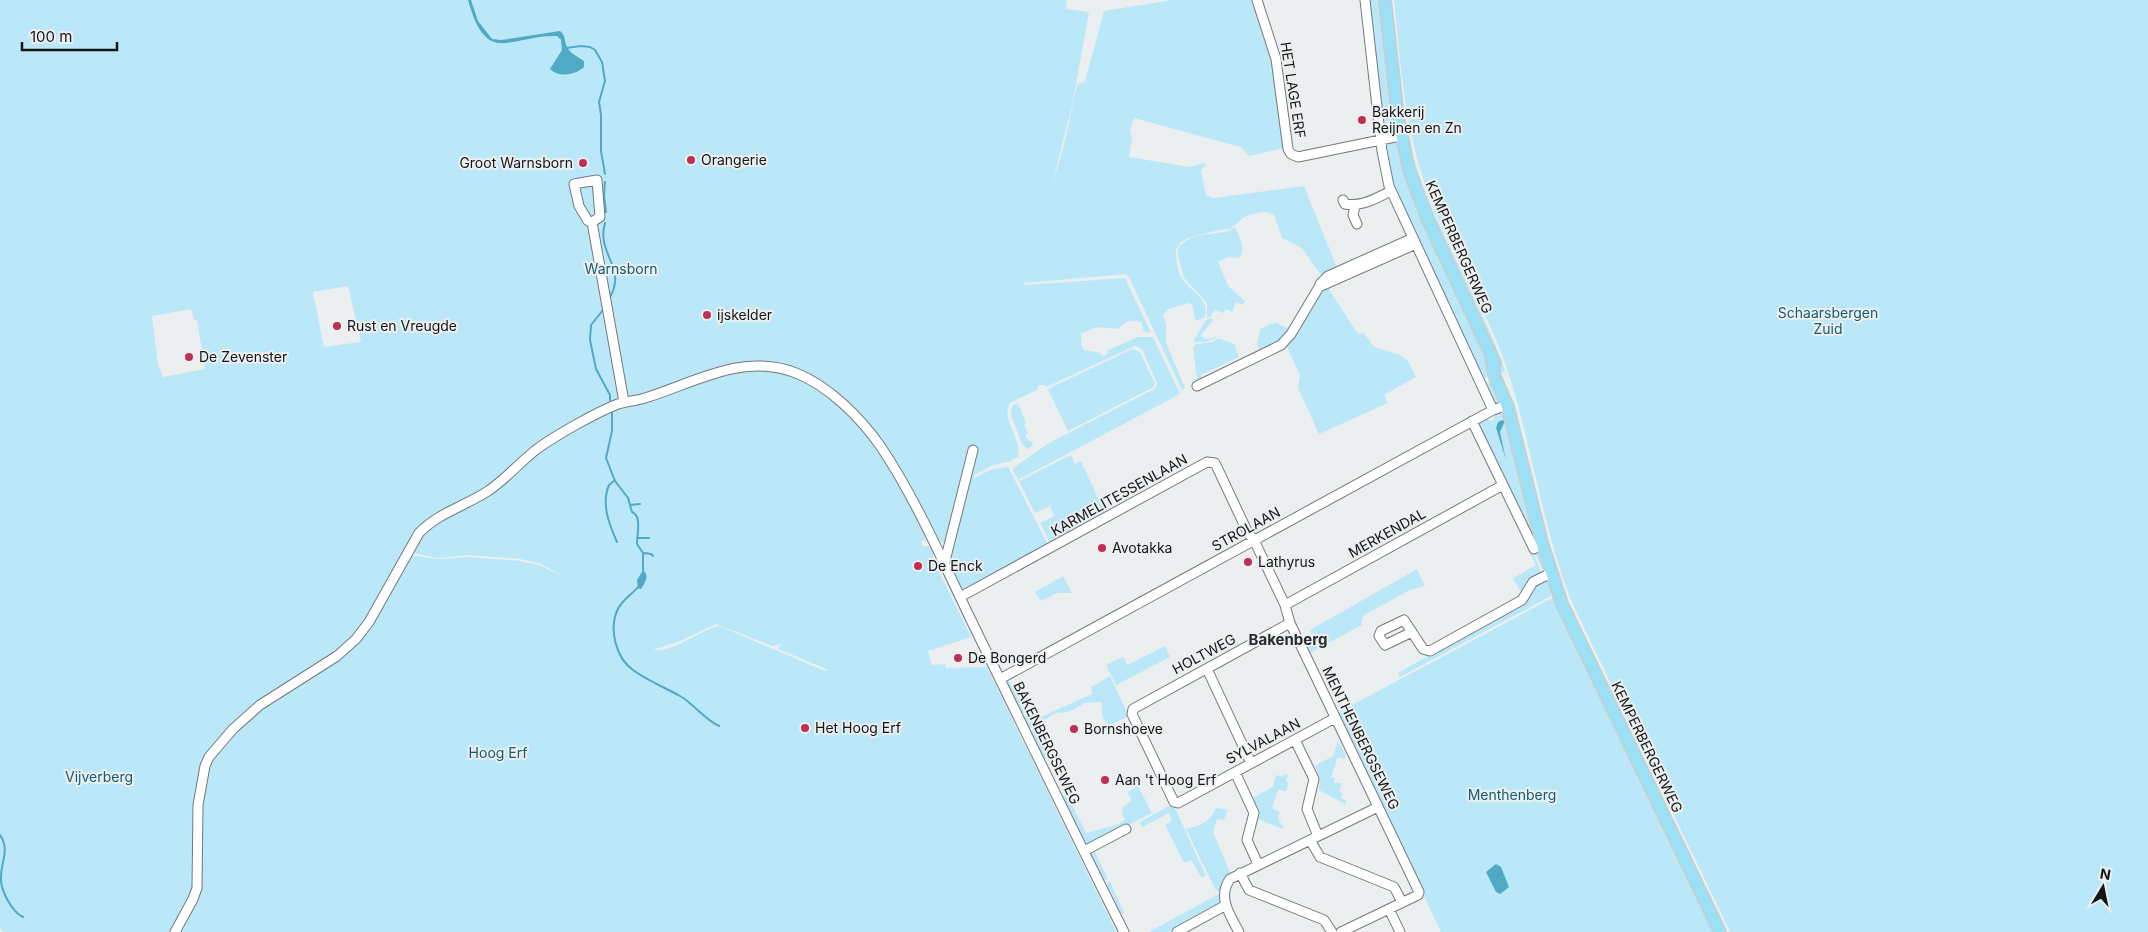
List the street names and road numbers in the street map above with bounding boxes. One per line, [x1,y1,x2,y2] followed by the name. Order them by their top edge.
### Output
[1277,40,1310,139] street label: HET LAGE ERF
[1422,178,1496,316] street label: KEMPERBERGERWEG
[1048,450,1190,539] street label: KARMELITESSENLAAN
[1209,503,1283,554] street label: STROLAAN
[1345,504,1428,561] street label: MERKENDAL
[1169,630,1238,677] street label: HOLTWEG
[1319,663,1404,812] street label: MENTHENBERGSEWEG
[1608,678,1687,815] street label: KEMPERBERGERWEG
[1010,679,1085,807] street label: BAKENBERGSEWEG
[1223,714,1303,767] street label: SYLVALAAN

